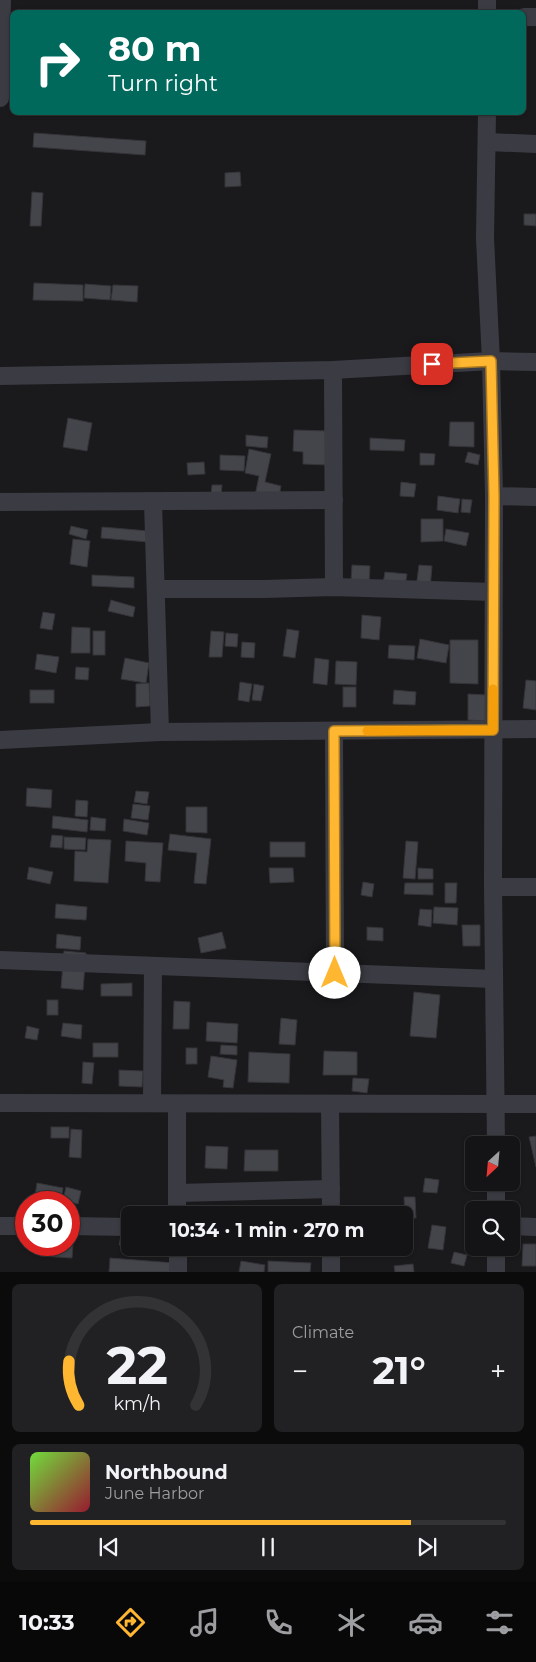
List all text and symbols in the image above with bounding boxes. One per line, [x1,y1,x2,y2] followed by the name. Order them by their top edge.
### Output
[108,27,202,70] text: 80 m
[25,30,90,95] icon: right
[108,70,218,97] text: Turn right
[411,343,453,385] pin
[418,350,446,378] icon: arrive
[308,946,360,998] position arrow
[465,1136,520,1191] north arrow
[465,1136,520,1256] map controls
[15,1191,80,1256] speed limit sign: 30
[465,1201,520,1256] button: search
[169,1219,365,1242] text: 10:34 · 1 min · 270 m
[292,1323,354,1342] text: Climate
[106,1334,168,1397] text: 22
[372,1347,426,1394] text: 21°
[292,1354,308,1388] text: −
[490,1354,506,1388] text: +
[113,1393,161,1414] text: km/h
[105,1461,228,1484] text: Northbound
[105,1484,204,1503] text: June Harbor
[95,1533,123,1561] icon: previous
[254,1533,282,1561] icon: pause
[413,1533,441,1561] icon: next
[113,1605,148,1640] icon: directions
[187,1605,222,1640] icon: music
[261,1605,296,1640] icon: phone
[334,1605,369,1640] icon: climate
[408,1605,443,1640] icon: car
[482,1605,517,1640] icon: filters
[19,1609,75,1636] text: 10:33

